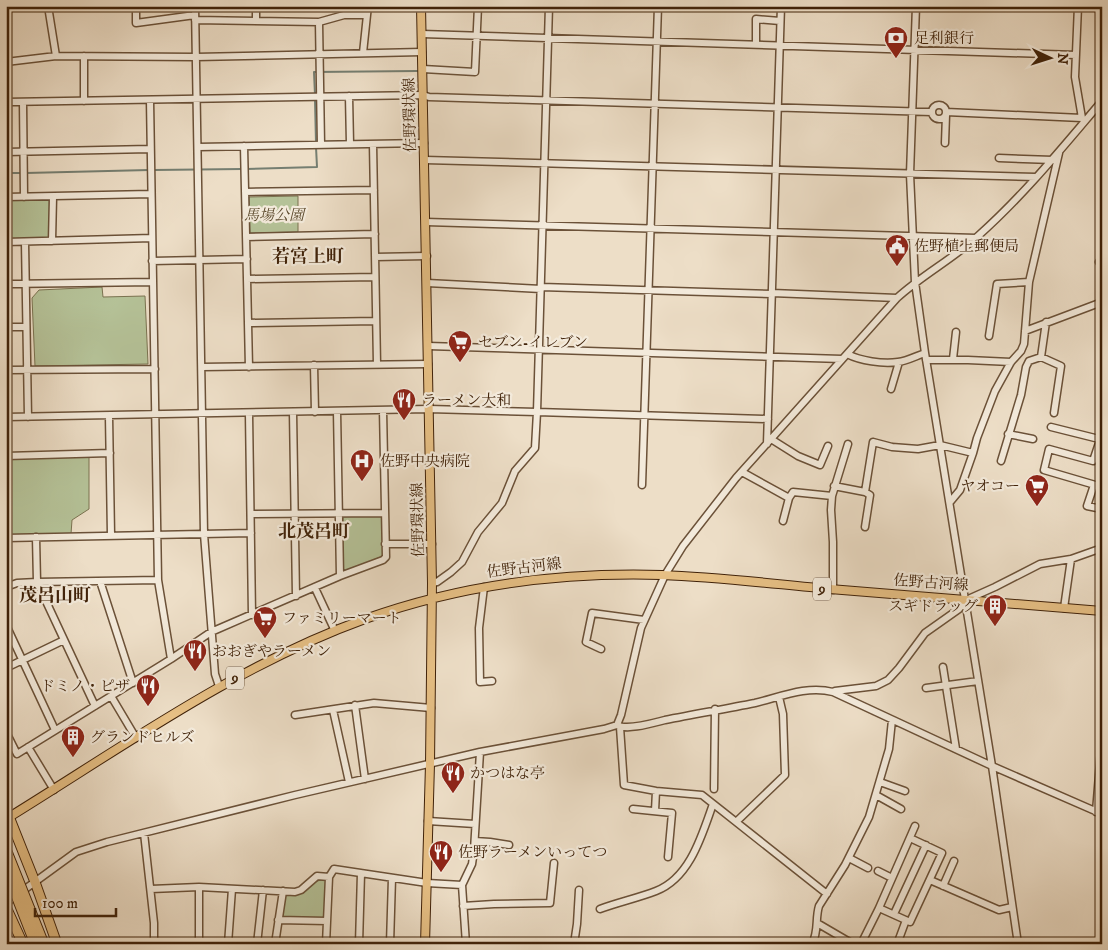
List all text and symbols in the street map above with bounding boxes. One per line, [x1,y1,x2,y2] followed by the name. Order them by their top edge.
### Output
[883,25,909,59] bank icon: 足利銀行
[914,29,974,48] place label: 足利銀行
[1026,32,1076,82] north arrow
[1053,52,1071,66] text: N
[400,77,420,153] street label: 佐野環状線
[244,206,307,225] park label: 馬場公園
[884,233,910,267] public building icon: 佐野植上郵便局
[914,237,1019,256] place label: 佐野植上郵便局
[272,246,344,268] district label: 若宮上町
[447,329,473,363] supermarket icon: セブン-イレブン
[478,333,588,352] place label: セブン-イレブン
[391,387,417,421] restaurant icon: ラーメン大和
[422,391,511,410] place label: ラーメン大和
[349,448,375,482] hospital icon: 佐野中央病院
[380,452,470,471] place label: 佐野中央病院
[1024,473,1050,507] supermarket icon: ヤオコー
[961,477,1020,496] place label: ヤオコー
[408,482,428,558] street label: 佐野環状線
[278,521,350,543] district label: 北茂呂町
[486,554,562,582] street label: 佐野古河線
[893,571,969,595] street label: 佐野古河線
[813,578,831,600] road number: 9
[19,585,91,607] district label: 茂呂山町
[982,593,1008,627] building icon: スギドラッグ
[888,597,978,616] place label: スギドラッグ
[252,605,278,639] supermarket icon: ファミリーマート
[282,609,402,628] place label: ファミリーマート
[182,638,208,672] restaurant icon: おおぎやラーメン
[212,642,331,661] place label: おおぎやラーメン
[226,666,244,690] road number: 9
[135,673,161,707] restaurant icon: ドミノ・ピザ
[40,677,130,696] place label: ドミノ・ピザ
[60,724,86,758] building icon: グランドヒルズ
[90,728,195,747] place label: グランドヒルズ
[440,760,466,794] restaurant icon: かつはな亭
[470,764,545,783] place label: かつはな亭
[428,839,454,873] restaurant icon: 佐野ラーメンいってつ
[458,843,607,862] place label: 佐野ラーメンいってつ
[35,885,116,917] scale bar
[42,894,78,913] text: 100 m

